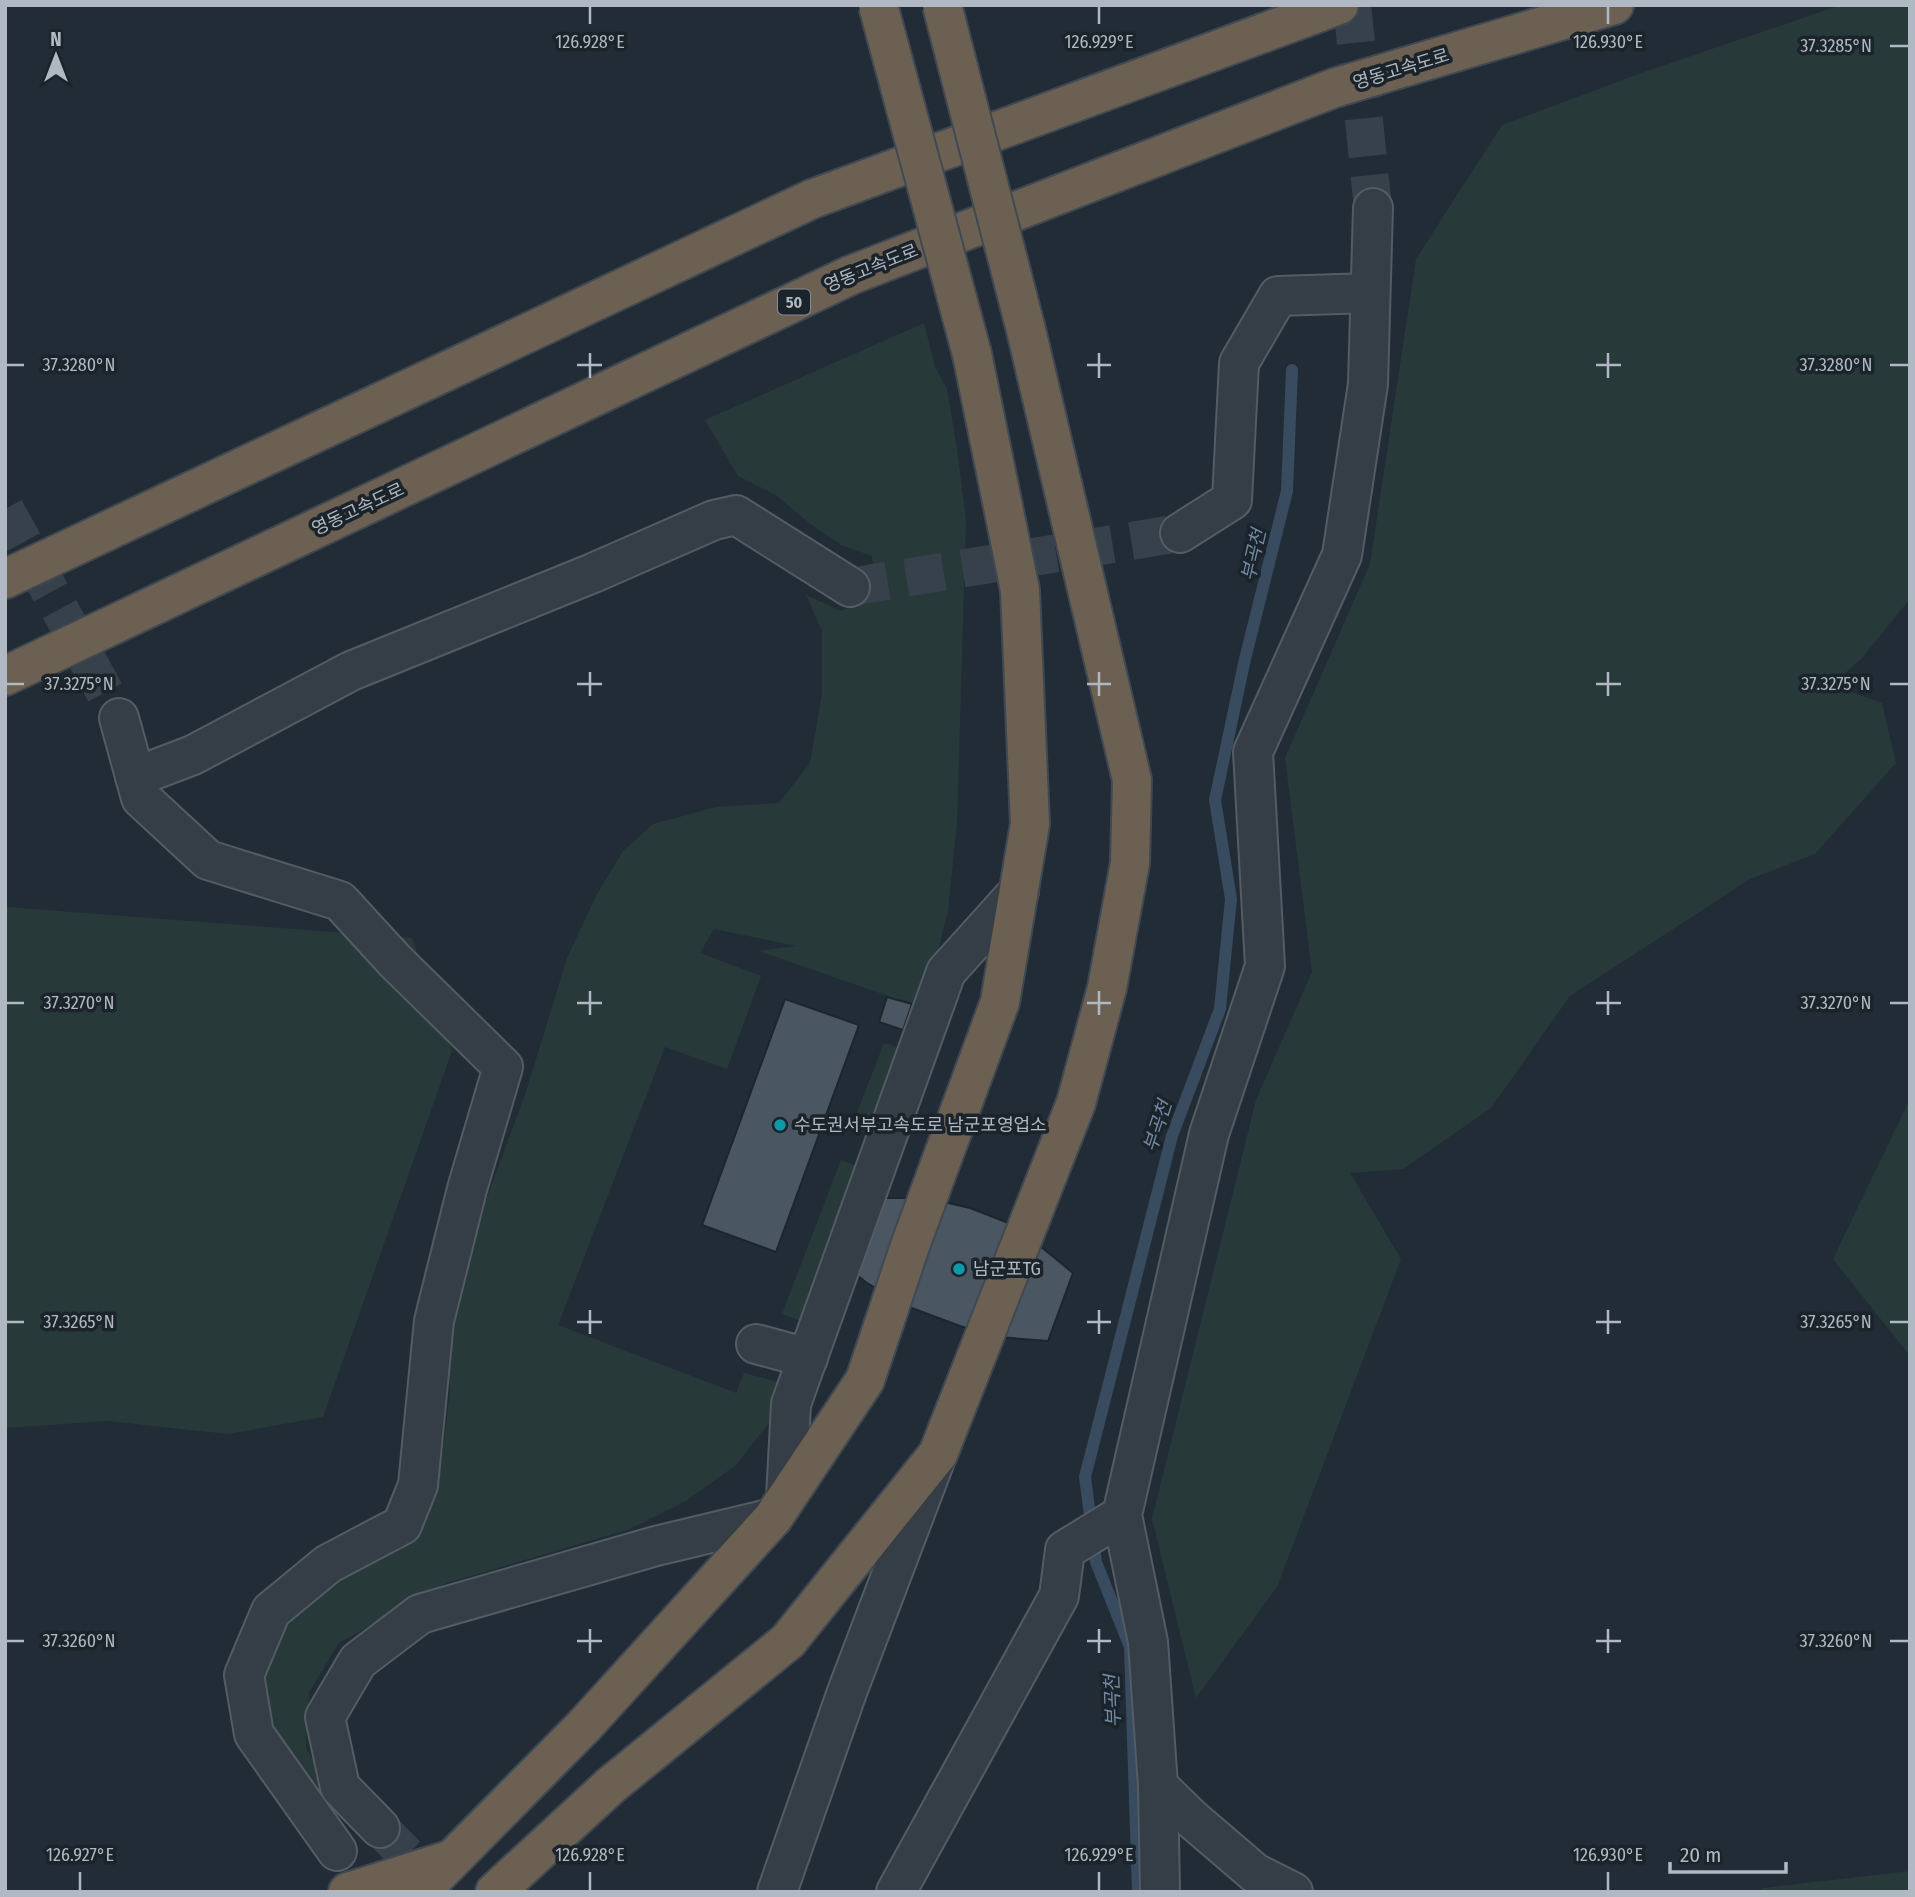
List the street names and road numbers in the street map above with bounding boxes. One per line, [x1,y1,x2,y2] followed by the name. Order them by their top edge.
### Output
[1350,44,1452,94] street label: 영동고속도로
[821,239,921,297] street label: 영동고속도로
[778,290,810,314] road number: 50
[308,478,408,540] street label: 영동고속도로

